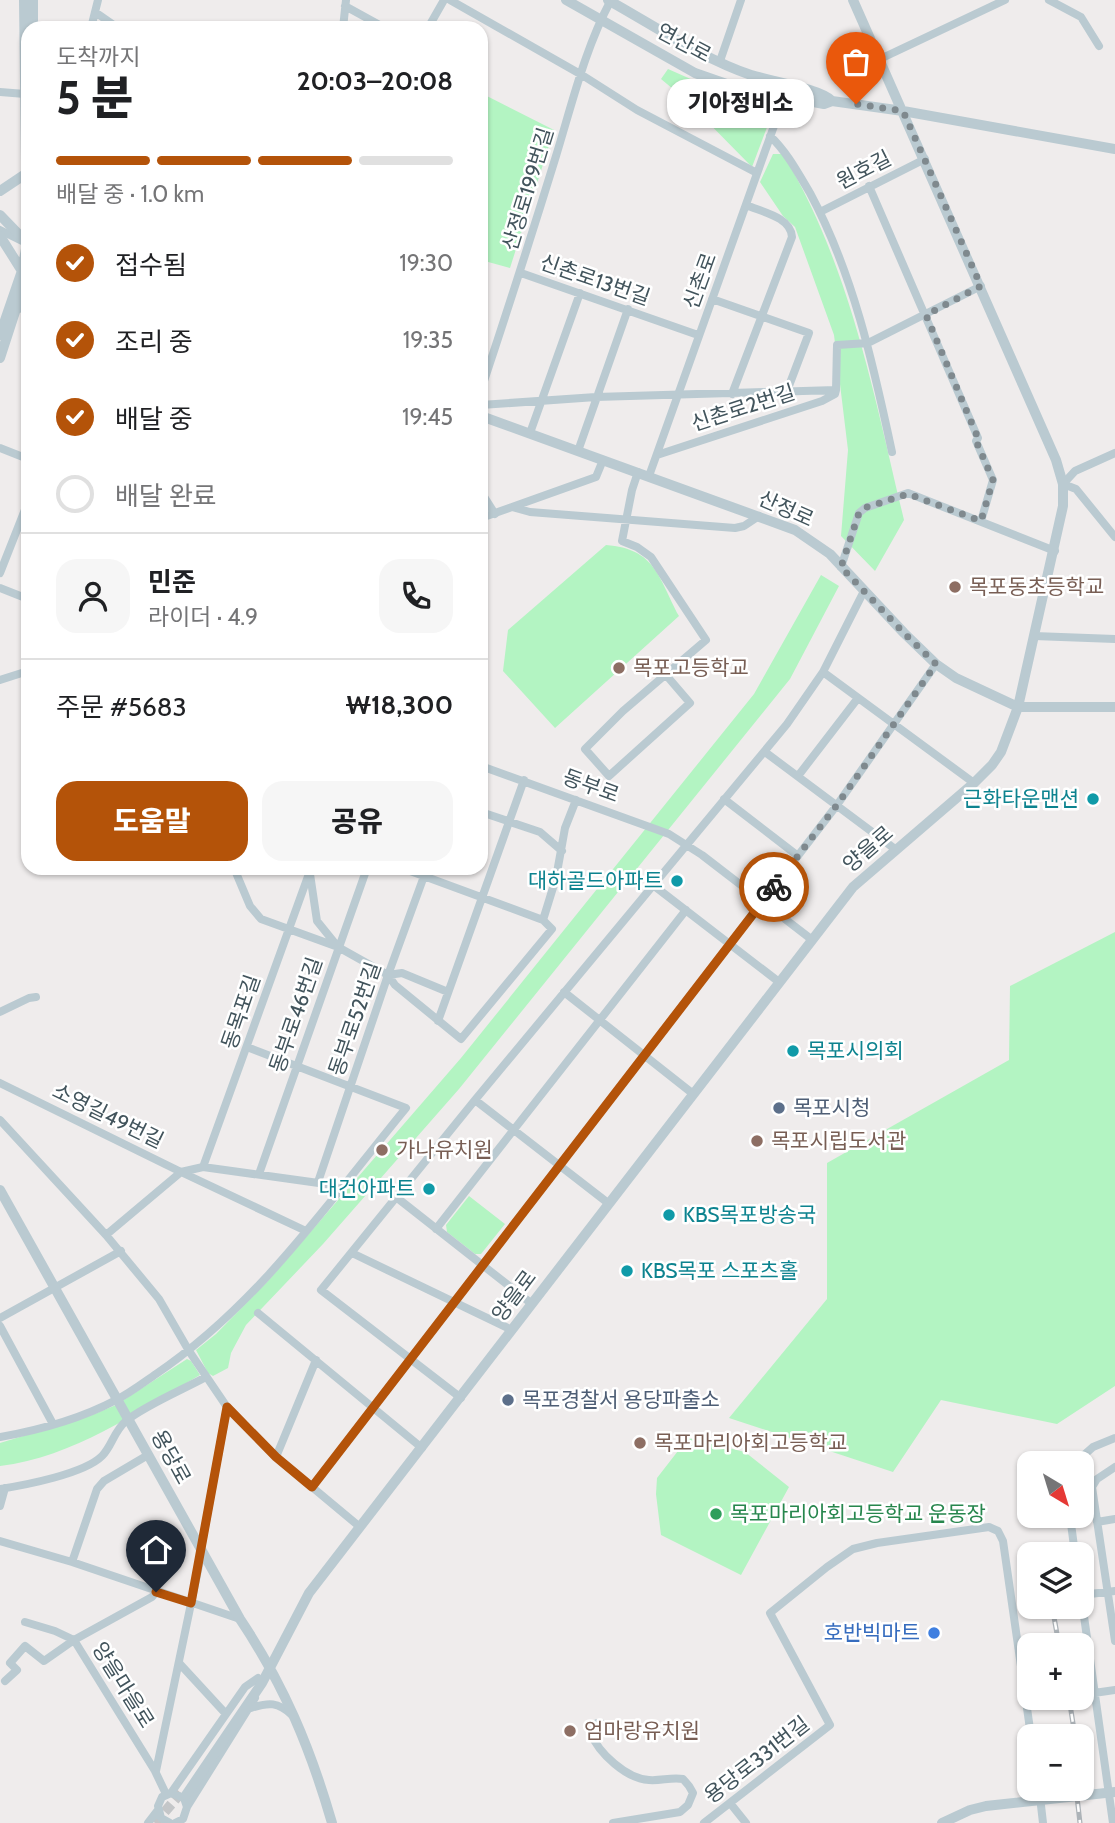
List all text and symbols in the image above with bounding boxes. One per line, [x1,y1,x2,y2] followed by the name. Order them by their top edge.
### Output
[653,18,716,67] street label: 연산로
[826,32,886,104] pin
[56,43,141,71] text: 도착까지
[837,43,875,81] icon: bag
[297,65,453,97] text: 20:03–20:08
[56,70,133,126] text: 5 분
[667,80,814,128] callout: 기아정비소
[688,89,793,117] text: 기아정비소
[497,124,558,253] street label: 산정로199번길
[832,145,895,194] street label: 원호길
[56,180,204,208] text: 배달 중 · 1.0 km
[56,244,94,282] icon: check
[115,249,187,281] text: 접수됨
[399,249,453,277] text: 19:30
[537,249,654,310] street label: 신촌로13번길
[678,249,721,312] street label: 신촌로
[56,321,94,359] icon: check
[115,326,193,358] text: 조리 중
[403,326,453,354] text: 19:35
[688,379,798,436] street label: 신촌로2번길
[56,398,94,436] icon: check
[115,403,193,435] text: 배달 중
[402,403,453,431] text: 19:45
[115,480,217,512] text: 배달 완료
[755,485,818,532] street label: 산정로
[56,559,130,633] button: person
[379,559,453,633] button: phone
[148,566,196,598] text: 민준
[969,574,1104,599] place label: 목포동초등학교
[947,579,963,595] marker: 목포동초등학교
[148,603,258,631] text: 라이더 · 4.9
[633,655,749,680] place label: 목포고등학교
[611,660,627,676] marker: 목포고등학교
[346,689,453,721] text: ₩18,300
[56,691,187,723] text: 주문 #5683
[560,764,623,807] street label: 동부로
[56,781,248,861] button: 도움말
[262,781,453,861] button: 공유
[963,786,1079,811] place label: 근화타운맨션
[1085,791,1101,807] marker: 근화타운맨션
[838,820,898,877] street label: 양을로
[739,852,809,922] courier
[528,868,663,893] place label: 대하골드아파트
[755,868,793,906] icon: bike
[669,873,685,889] marker: 대하골드아파트
[264,954,327,1076] street label: 동부로46번길
[323,959,386,1079] street label: 동부로52번길
[216,971,265,1052] street label: 동목포길
[807,1038,904,1063] place label: 목포시의회
[785,1043,801,1059] marker: 목포시의회
[49,1078,168,1153] street label: 소영길49번길
[793,1095,870,1120] place label: 목포시청
[771,1100,787,1116] marker: 목포시청
[771,1128,906,1153] place label: 목포시립도서관
[749,1133,765,1149] marker: 목포시립도서관
[396,1137,493,1162] place label: 가나유치원
[374,1142,390,1158] marker: 가나유치원
[318,1176,415,1201] place label: 대건아파트
[421,1181,437,1197] marker: 대건아파트
[683,1202,816,1227] place label: KBS목포방송국
[661,1207,677,1223] marker: KBS목포방송국
[641,1258,798,1283] place label: KBS목포 스포츠홀
[619,1263,635,1279] marker: KBS목포 스포츠홀
[486,1265,541,1326] street label: 양을로
[522,1387,720,1412] place label: 목포경찰서 용당파출소
[500,1392,516,1408] marker: 목포경찰서 용당파출소
[146,1425,196,1488] street label: 용당로
[654,1430,847,1455] place label: 목포마리아회고등학교
[632,1435,648,1451] marker: 목포마리아회고등학교
[1017,1451,1094,1528] north arrow
[1017,1451,1094,1801] map controls
[730,1501,986,1526] place label: 목포마리아회고등학교 운동장
[708,1506,724,1522] marker: 목포마리아회고등학교 운동장
[126,1520,186,1592] pin
[137,1531,175,1569] icon: home
[1017,1542,1094,1619] button: layers
[823,1620,920,1645] place label: 호반빅마트
[926,1625,942,1641] marker: 호반빅마트
[1017,1633,1094,1710] button: +
[87,1637,160,1732] street label: 양을마을로
[699,1711,814,1808] street label: 용당로331번길
[584,1718,700,1743] place label: 엄마랑유치원
[562,1723,578,1739] marker: 엄마랑유치원
[1017,1724,1094,1801] button: −

